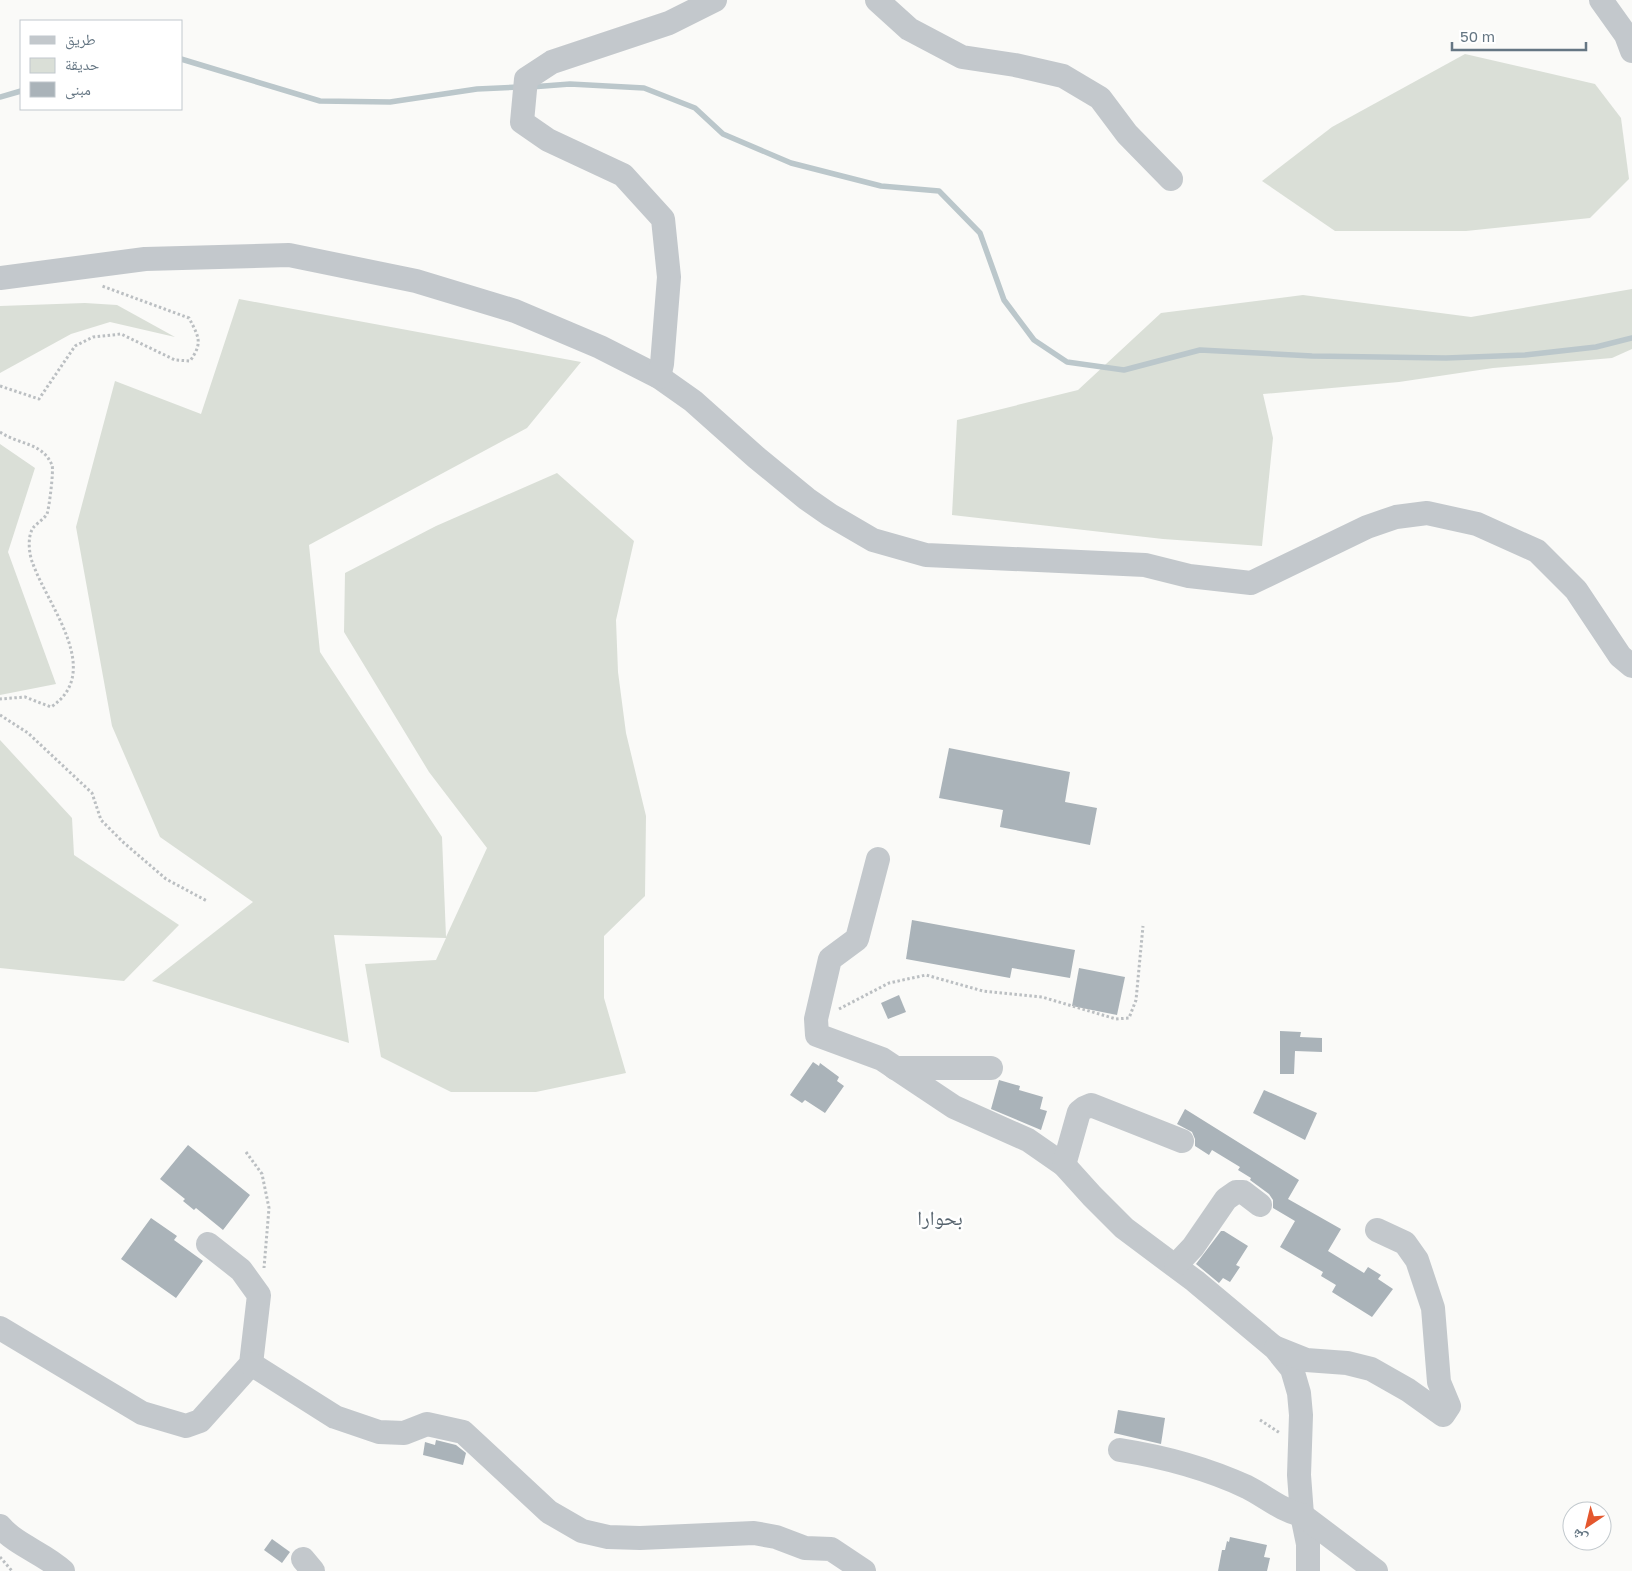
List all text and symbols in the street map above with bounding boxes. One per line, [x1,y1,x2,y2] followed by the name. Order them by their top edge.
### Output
[20,20,182,110] legend
[1452,20,1586,52] scale bar
[1460,27,1495,45] text: 50 m
[65,30,96,50] text: طريق
[65,55,100,73] text: حديقة
[65,80,91,100] text: مبنى
[917,1205,963,1230] district label: بحوارا
[1562,1501,1612,1551] north arrow
[1568,1525,1591,1548] text: ش

